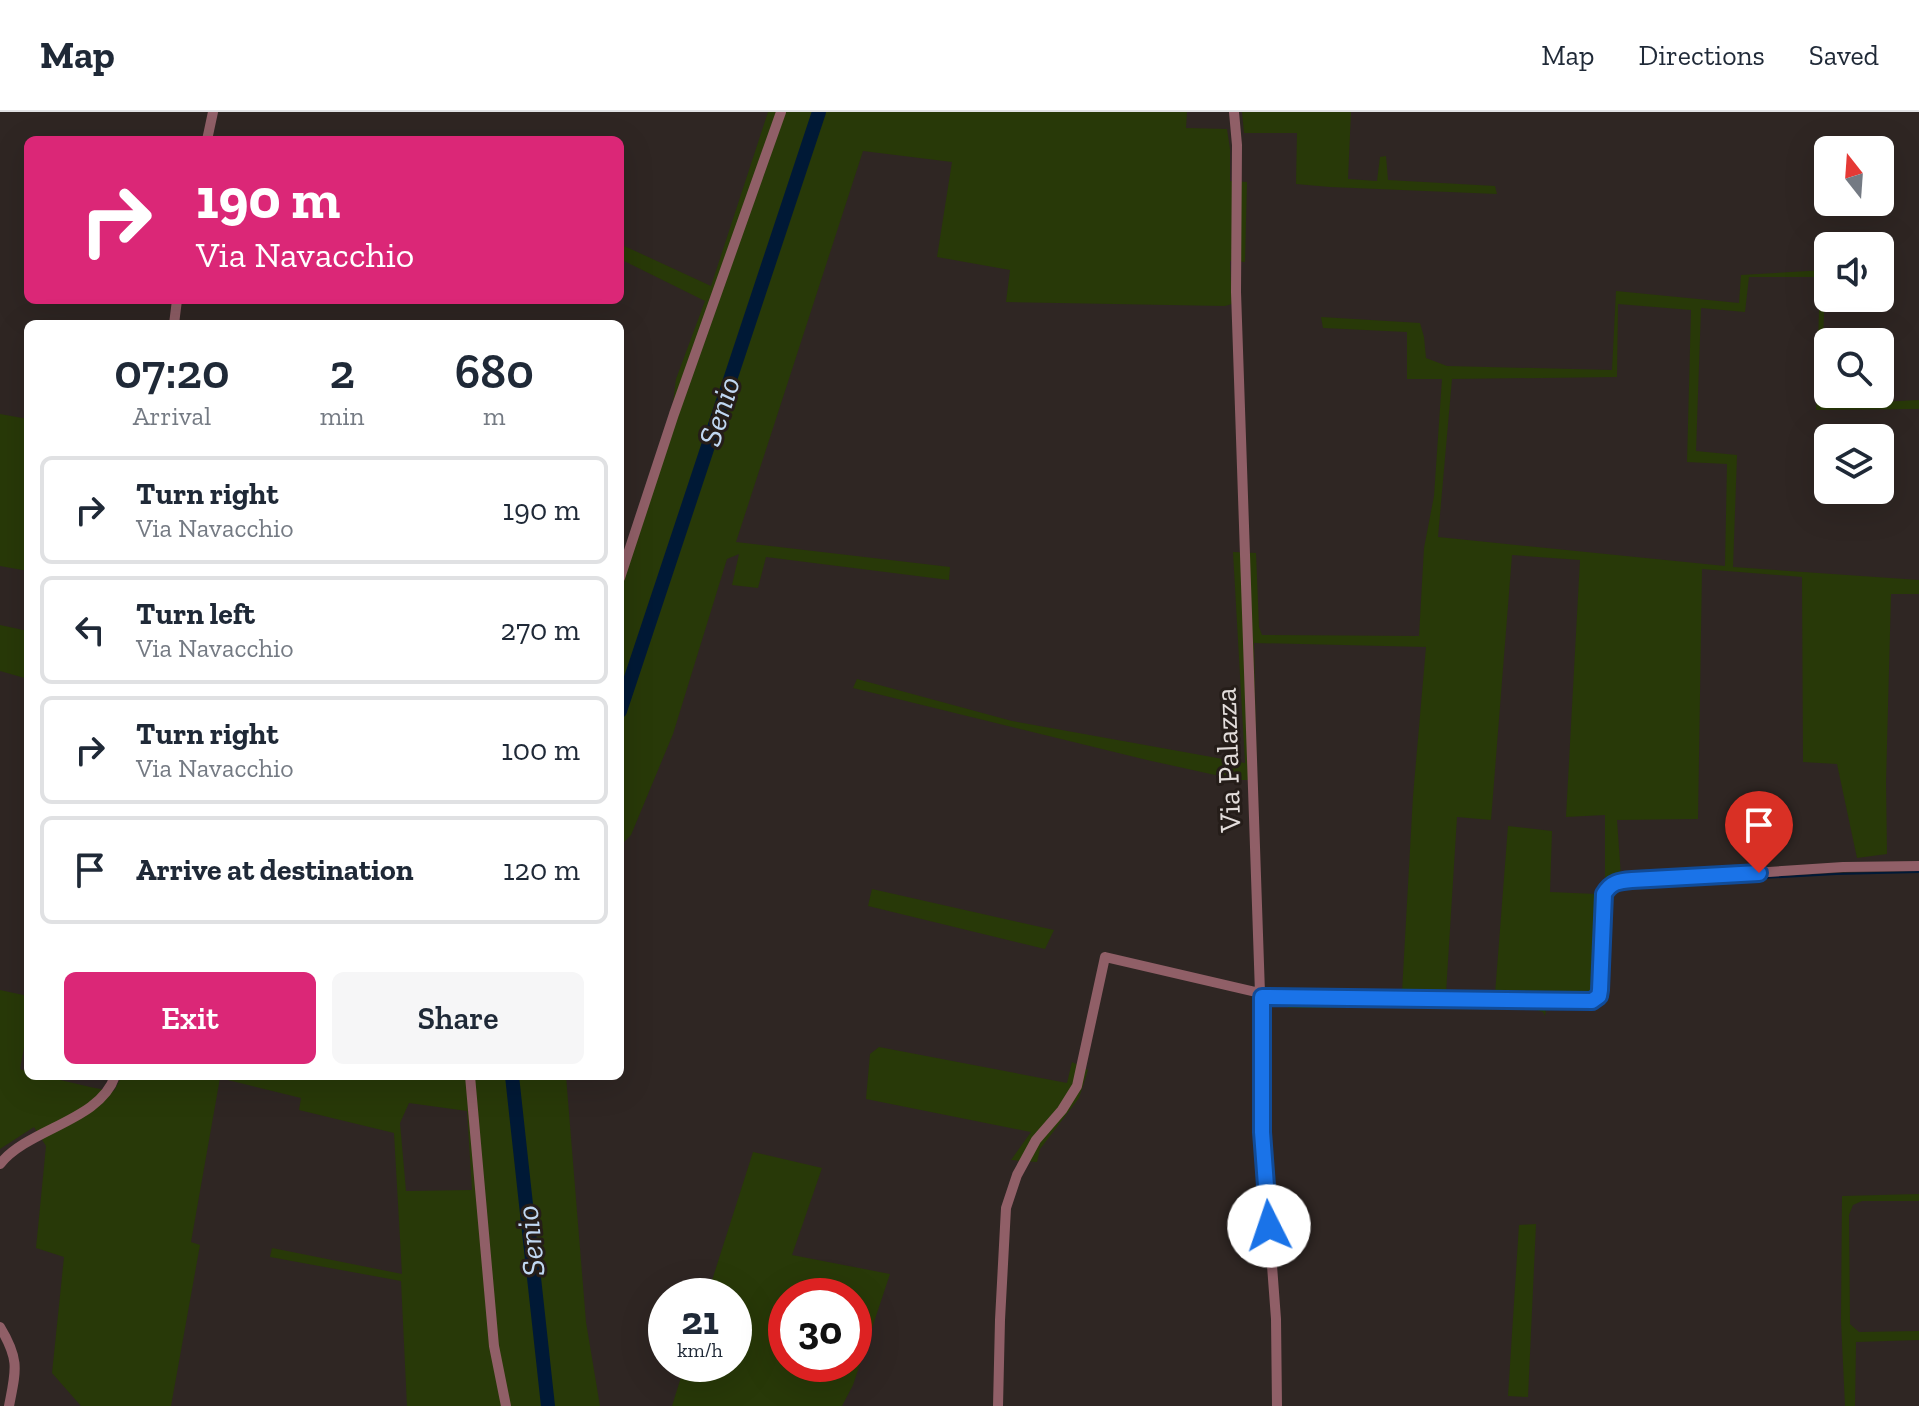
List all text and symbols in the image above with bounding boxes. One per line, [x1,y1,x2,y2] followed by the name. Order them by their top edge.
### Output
[40,32,115,78] text: Map
[1541,39,1594,72] text: Map
[1638,39,1765,72] text: Directions
[1809,39,1879,72] text: Saved
[1814,136,1894,216] north arrow
[1814,136,1894,504] map controls
[196,165,340,232] text: 190 m
[64,168,168,272] icon: right
[1814,232,1894,312] button: sound
[196,233,414,276] text: Via Navacchio
[1814,328,1894,408] button: search
[114,343,230,400] text: 07:20
[329,343,355,400] text: 2
[455,343,534,400] text: 680
[690,371,748,451] water label: Senio
[133,400,211,432] text: Arrival
[320,400,364,432] text: min
[483,400,505,432] text: m
[1814,424,1894,504] button: layers
[136,476,278,512] text: Turn right
[68,488,112,532] icon: right
[503,492,580,528] text: 190 m
[136,512,294,544] text: Via Navacchio
[136,596,255,632] text: Turn left
[68,608,112,652] icon: left
[500,612,580,648] text: 270 m
[136,632,294,664] text: Via Navacchio
[1207,687,1249,834] street label: Via Palazza
[136,716,278,752] text: Turn right
[68,728,112,772] icon: right
[501,732,580,768] text: 100 m
[136,752,294,784] text: Via Navacchio
[1725,791,1793,873] pin
[1737,803,1781,847] icon: arrive
[68,848,112,892] icon: arrive
[136,852,413,888] text: Arrive at destination
[503,852,580,888] text: 120 m
[64,972,316,1064] button: Exit
[332,972,584,1064] button: Share
[1227,1184,1311,1268] position arrow
[507,1204,553,1278] water label: Senio
[768,1278,872,1382] speed limit sign: 30
[681,1296,719,1344] text: 21
[677,1338,723,1362] text: km/h

